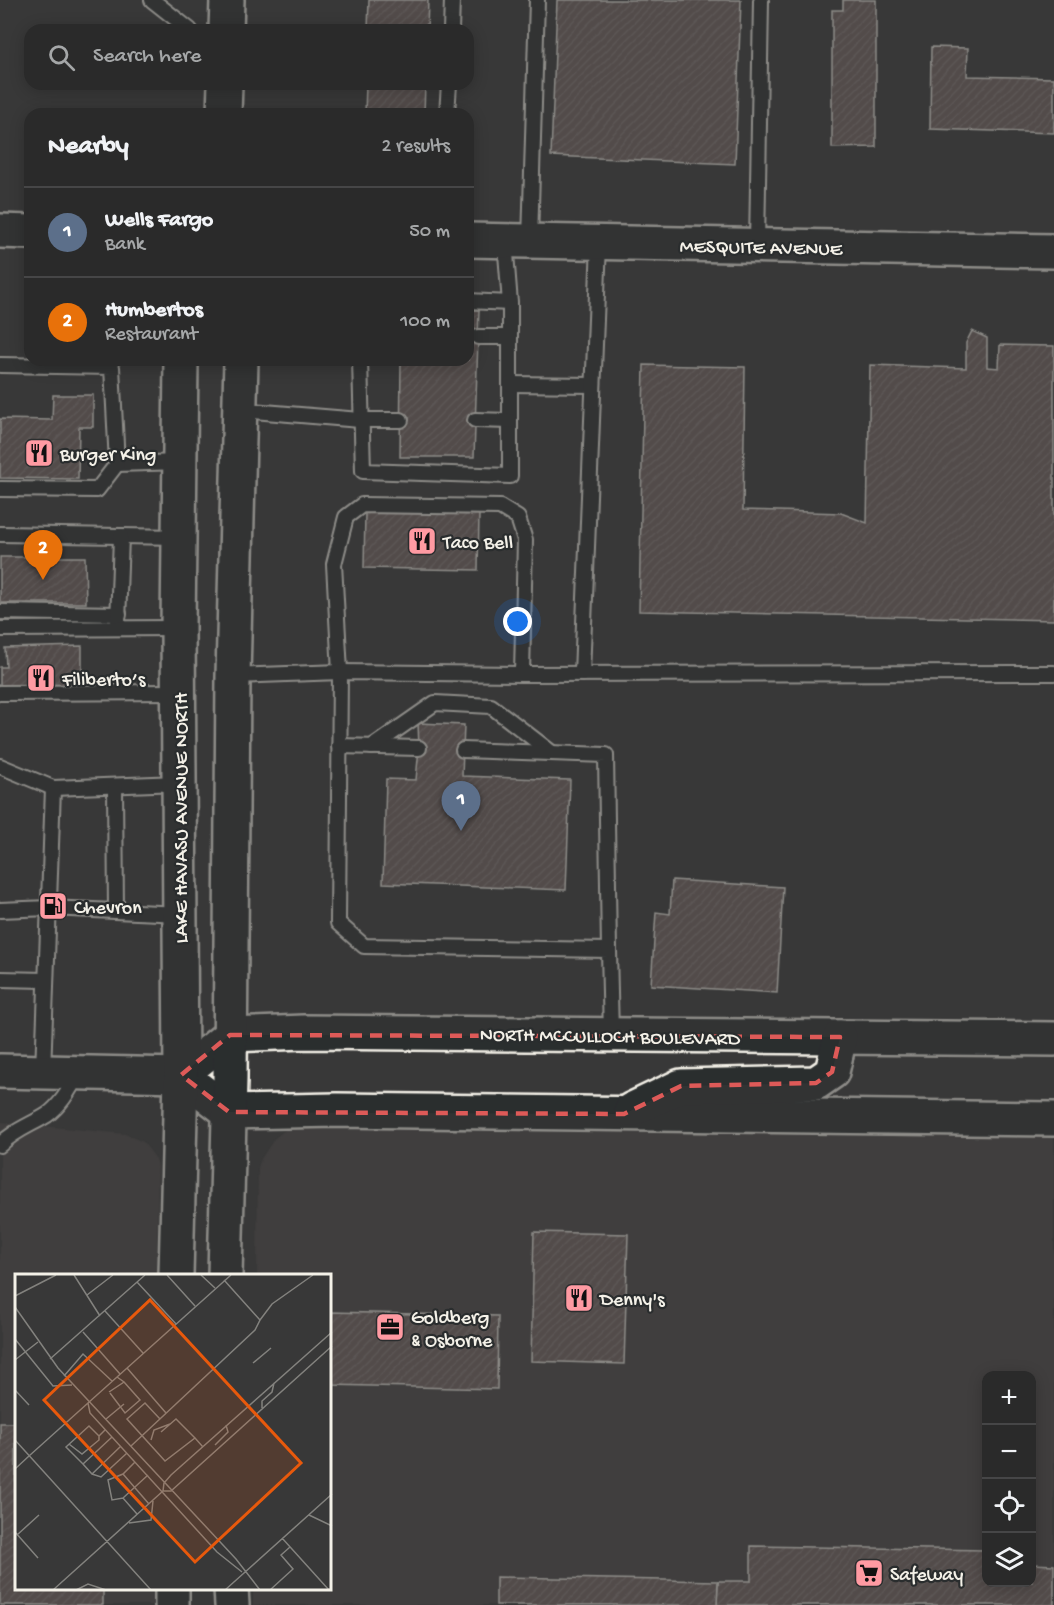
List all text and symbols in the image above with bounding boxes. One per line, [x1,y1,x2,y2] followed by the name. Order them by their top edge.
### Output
[24,24,474,90] search box
[45,41,78,74] icon: search
[93,44,201,70] text: Search here
[48,132,129,163] text: Nearby
[381,136,450,159] text: 2 results
[105,208,213,234] text: Wells Fargo
[63,221,72,244] text: 1
[409,221,450,244] text: 50 m
[105,234,145,257] text: Bank
[679,237,844,262] street label: MESQUITE AVENUE
[105,298,203,324] text: Humbertos
[63,311,72,334] text: 2
[400,311,450,334] text: 100 m
[105,324,198,347] text: Restaurant
[23,437,55,469] restaurant icon: Burger King
[59,445,156,468] place label: Burger King
[406,525,438,557] restaurant icon: Taco Bell
[24,530,63,580] pin: 2
[442,533,513,556] place label: Taco Bell
[503,607,532,636] your location
[25,662,57,694] restaurant icon: Filiberto’s
[61,670,146,693] place label: Filiberto’s
[172,692,195,943] street label: LAKE HAVASU AVENUE NORTH
[442,782,480,831] pin: 1
[37,890,69,922] fuel station icon: Chevron
[74,898,142,921] place label: Chevron
[480,1025,741,1052] street label: NORTH MCCULLOCH BOULEVARD
[15,1274,332,1590] inset map
[563,1282,595,1314] restaurant icon: Denny's
[598,1290,665,1313] place label: Denny's
[411,1308,493,1354] place label: Goldberg & Osborne
[374,1311,406,1343] office icon: Goldberg & Osborne
[982,1371,1036,1587] map controls
[982,1371,1036,1425] button: +
[982,1425,1036,1479] button: −
[982,1479,1036,1533] button: locate
[982,1533,1036,1587] button: layers
[853,1557,885,1589] supermarket icon: Safeway
[890,1565,963,1588] place label: Safeway

